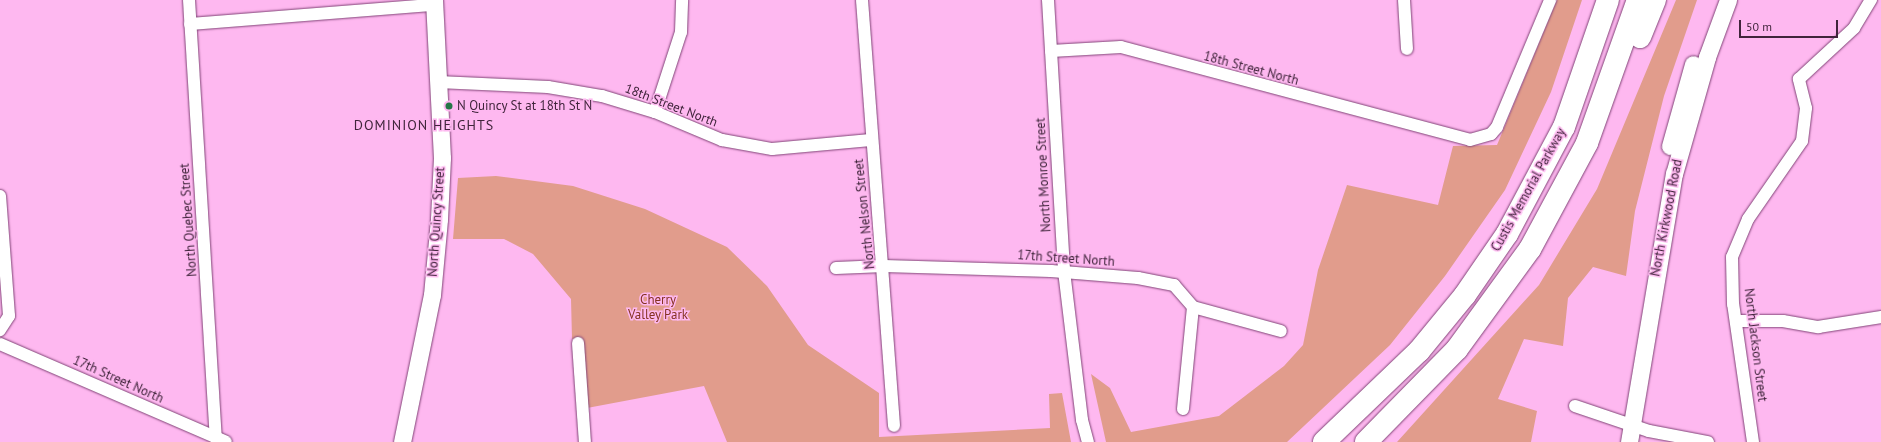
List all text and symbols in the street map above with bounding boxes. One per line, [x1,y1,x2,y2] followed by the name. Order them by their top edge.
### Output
[1741,12,1840,38] scale bar
[1746,19,1772,34] text: 50 m
[1202,49,1300,89] street label: 18th Street North
[623,81,719,131] street label: 18th Street North
[457,98,593,114] place label: N Quincy St at 18th St N
[444,101,454,111] marker: N Quincy St at 18th St N
[354,117,494,133] district label: DOMINION HEIGHTS
[1033,117,1055,233] street label: North Monroe Street
[1489,126,1569,254] street label: Custis Memorial Parkway
[851,158,879,270] street label: North Nelson Street
[1648,158,1686,278] street label: North Kirkwood Road
[177,163,201,277] street label: North Quebec Street
[425,166,449,278] street label: North Quincy Street
[1017,248,1115,270] street label: 17th Street North
[1740,287,1770,403] street label: North Jackson Street
[628,293,688,324] park label: Cherry Valley Park
[70,353,166,407] street label: 17th Street North

